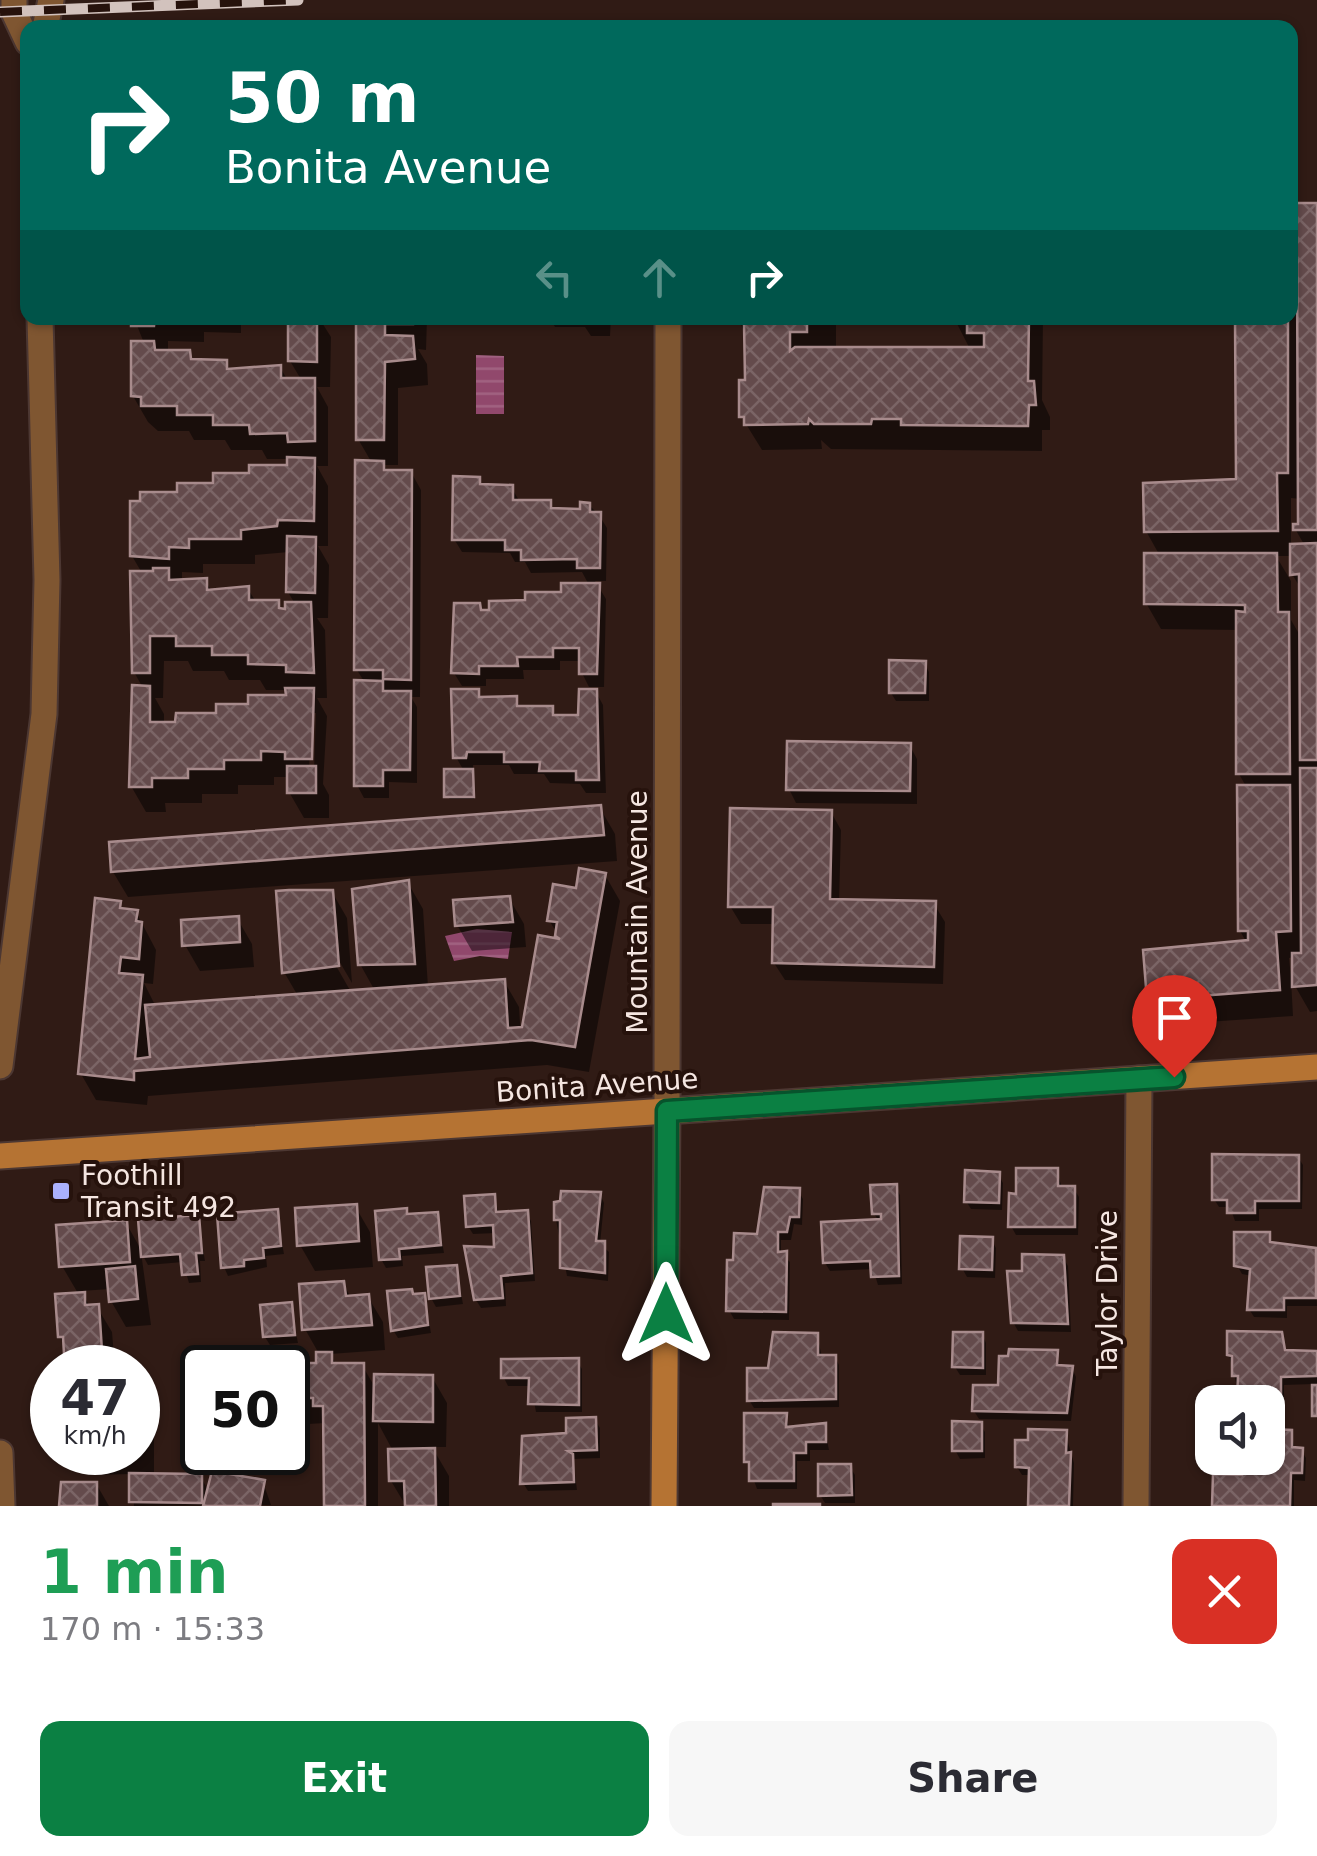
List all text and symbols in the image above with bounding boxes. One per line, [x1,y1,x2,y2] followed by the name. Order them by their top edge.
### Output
[225,57,420,139] text: 50 m
[60,60,190,190] icon: right
[225,141,551,194] text: Bonita Avenue
[527,250,582,305] icon: left
[632,250,687,305] icon: ahead
[737,250,792,305] icon: right
[621,790,654,1034] street label: Mountain Avenue
[1132,975,1217,1078] pin
[1147,990,1202,1045] icon: arrive
[495,1062,699,1109] street label: Bonita Avenue
[80,1159,236,1224] place label: Foothill Transit 492
[50,1180,72,1202] marker: Foothill Transit 492
[1091,1210,1124,1377] street label: Taylor Drive
[614,1262,718,1366] position arrow
[180,1345,310,1475] speed limit sign: 50
[60,1369,130,1427] text: 47
[1195,1385,1285,1475] map controls
[1195,1385,1285,1475] button: sound
[63,1421,127,1450] text: km/h
[40,1537,228,1607] text: 1 min
[1172,1539,1277,1644] button: close
[40,1610,265,1648] text: 170 m · 15:33
[40,1721,649,1836] button: Exit
[669,1721,1277,1836] button: Share

